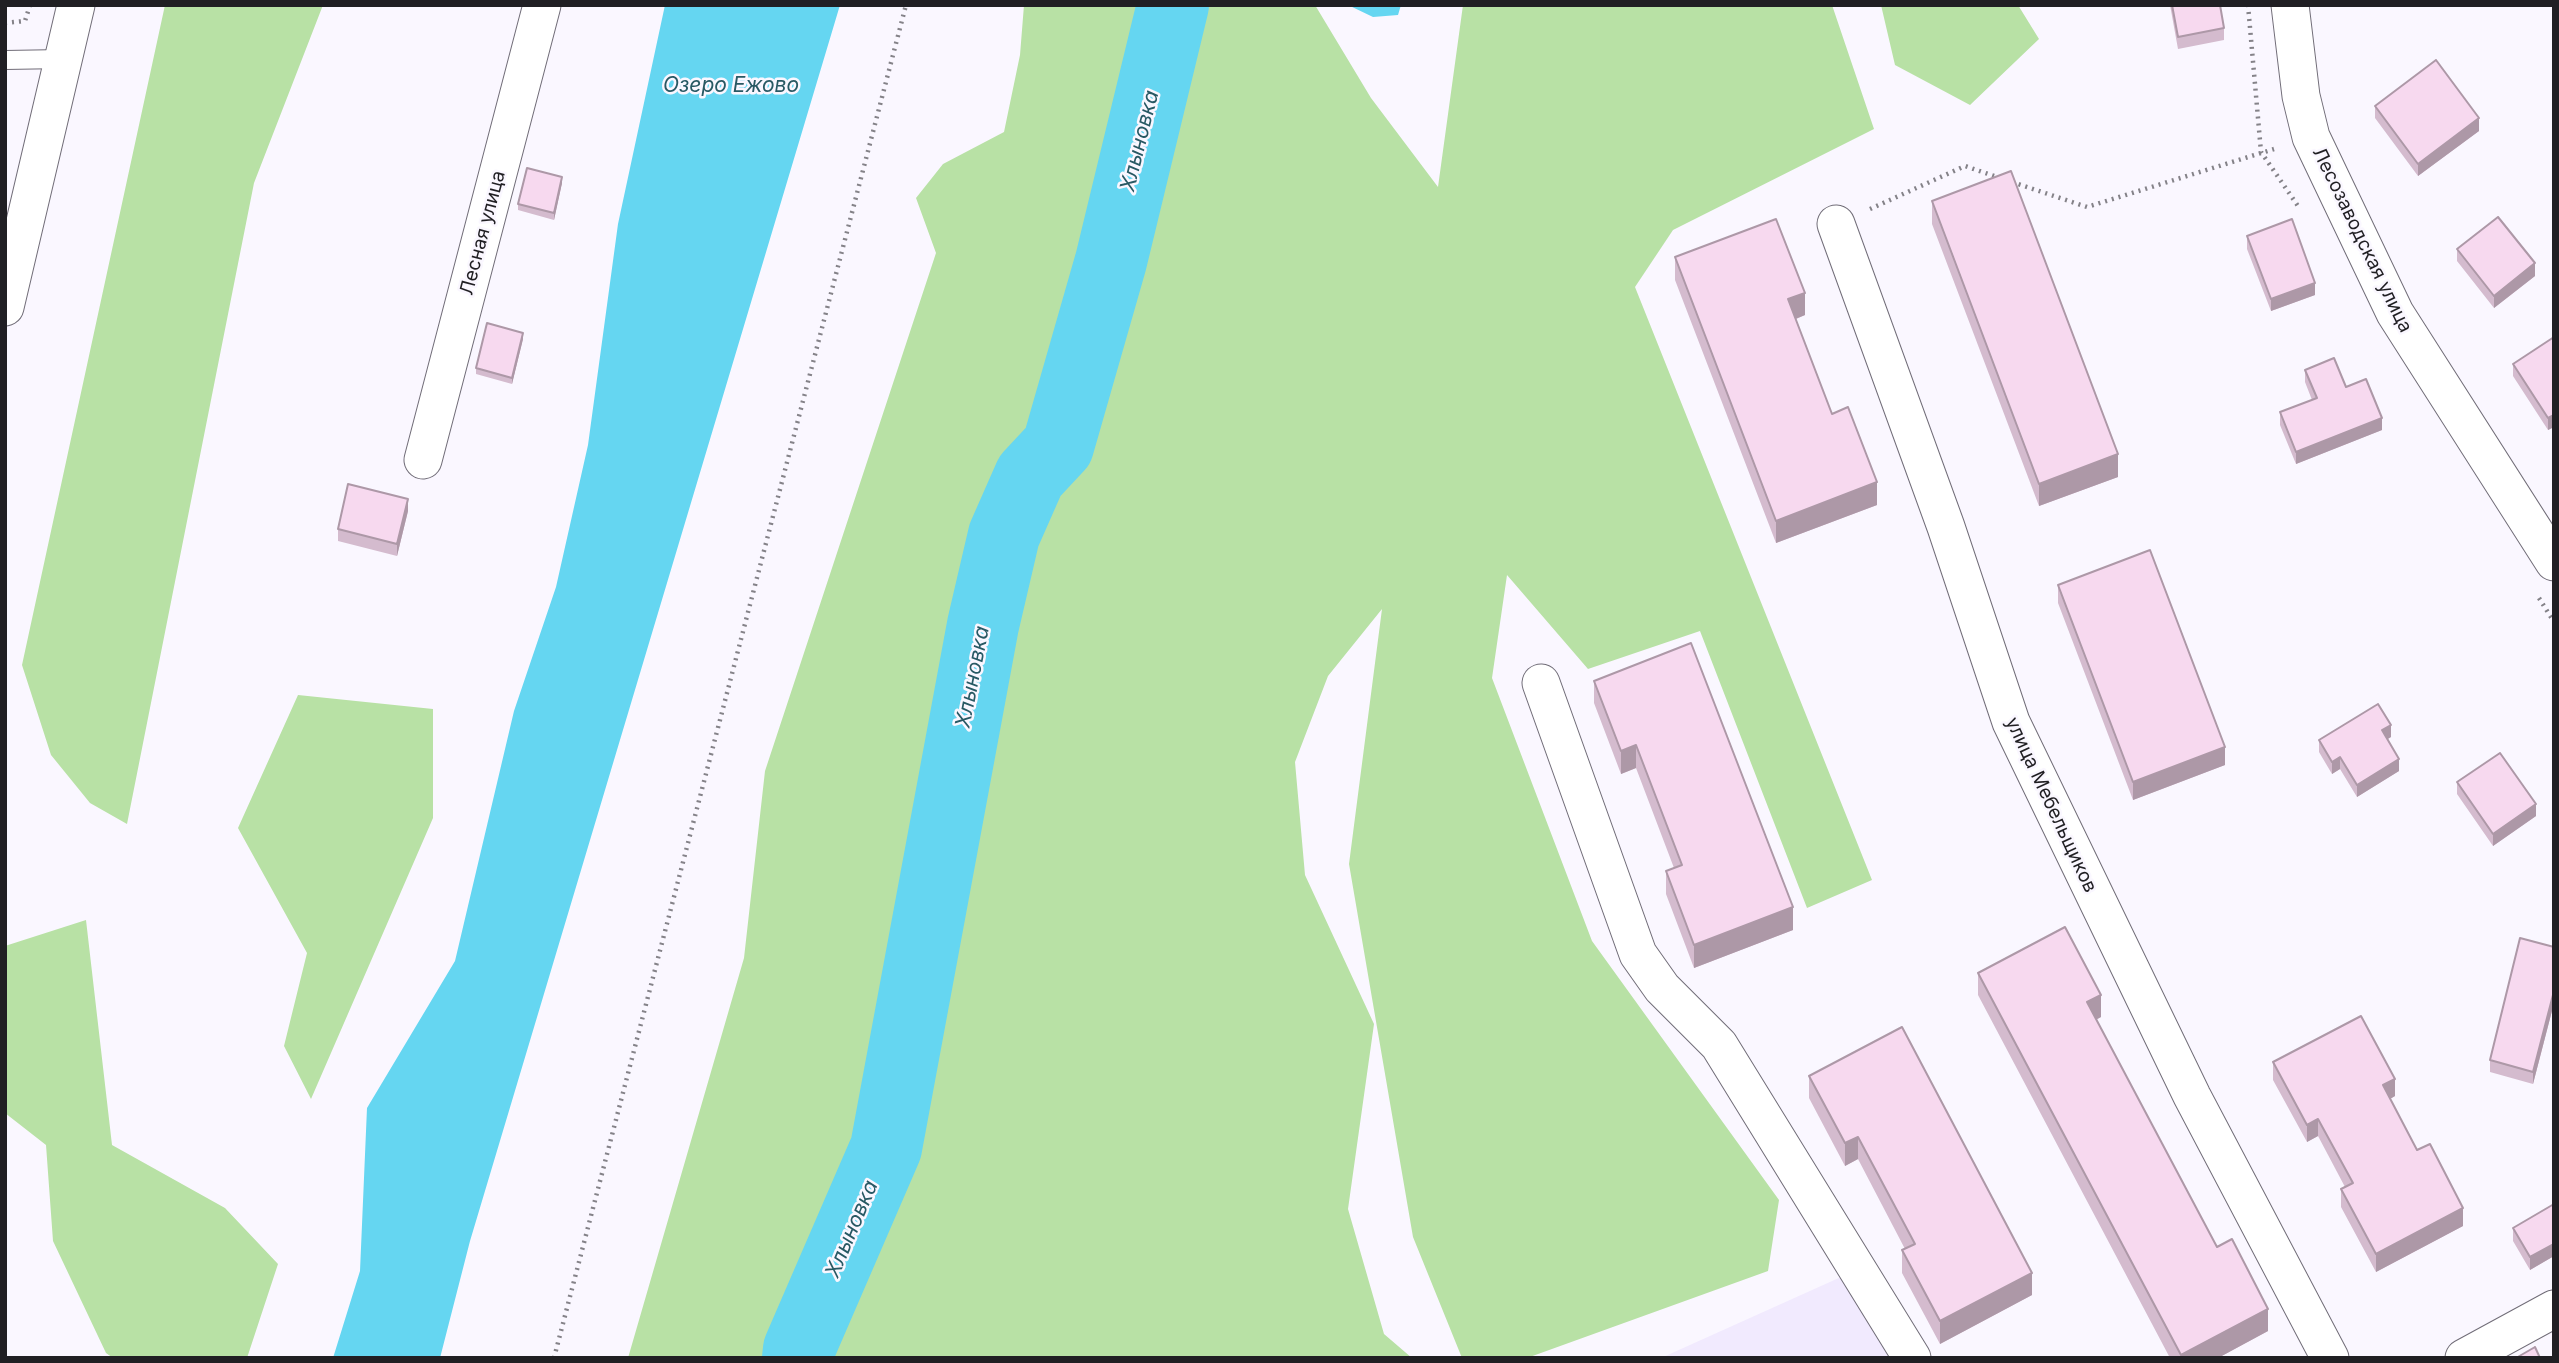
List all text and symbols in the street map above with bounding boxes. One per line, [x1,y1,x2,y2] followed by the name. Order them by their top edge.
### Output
[663,73,799,99] water label: Озеро Ежово
[1115,88,1165,194] water label: Хлыновка
[2307,144,2417,336] street label: Лесозаводская улица
[455,168,511,298] street label: Лесная улица
[951,624,995,730] water label: Хлыновка
[2000,714,2102,896] street label: улица Мебельщиков
[820,1177,884,1281] water label: Хлыновка

